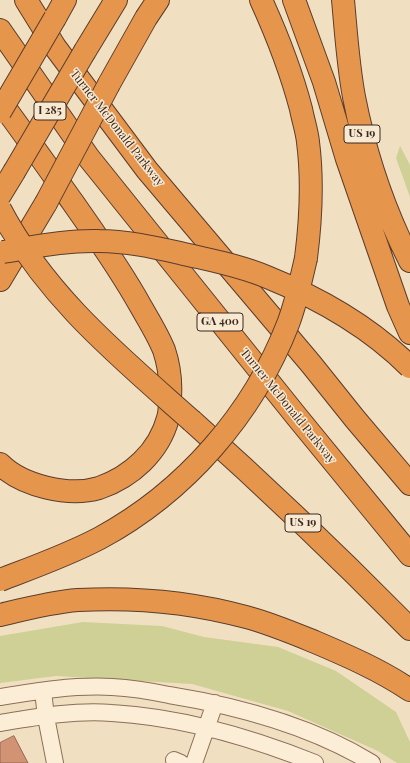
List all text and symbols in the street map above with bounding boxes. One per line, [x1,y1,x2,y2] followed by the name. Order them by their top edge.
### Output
[67,67,167,189] street label: Turner McDonald Parkway
[34,102,66,120] road number: I 285
[344,125,380,143] road number: US 19
[197,313,243,331] road number: GA 400
[237,346,339,466] street label: Turner McDonald Parkway
[285,514,321,532] road number: US 19

